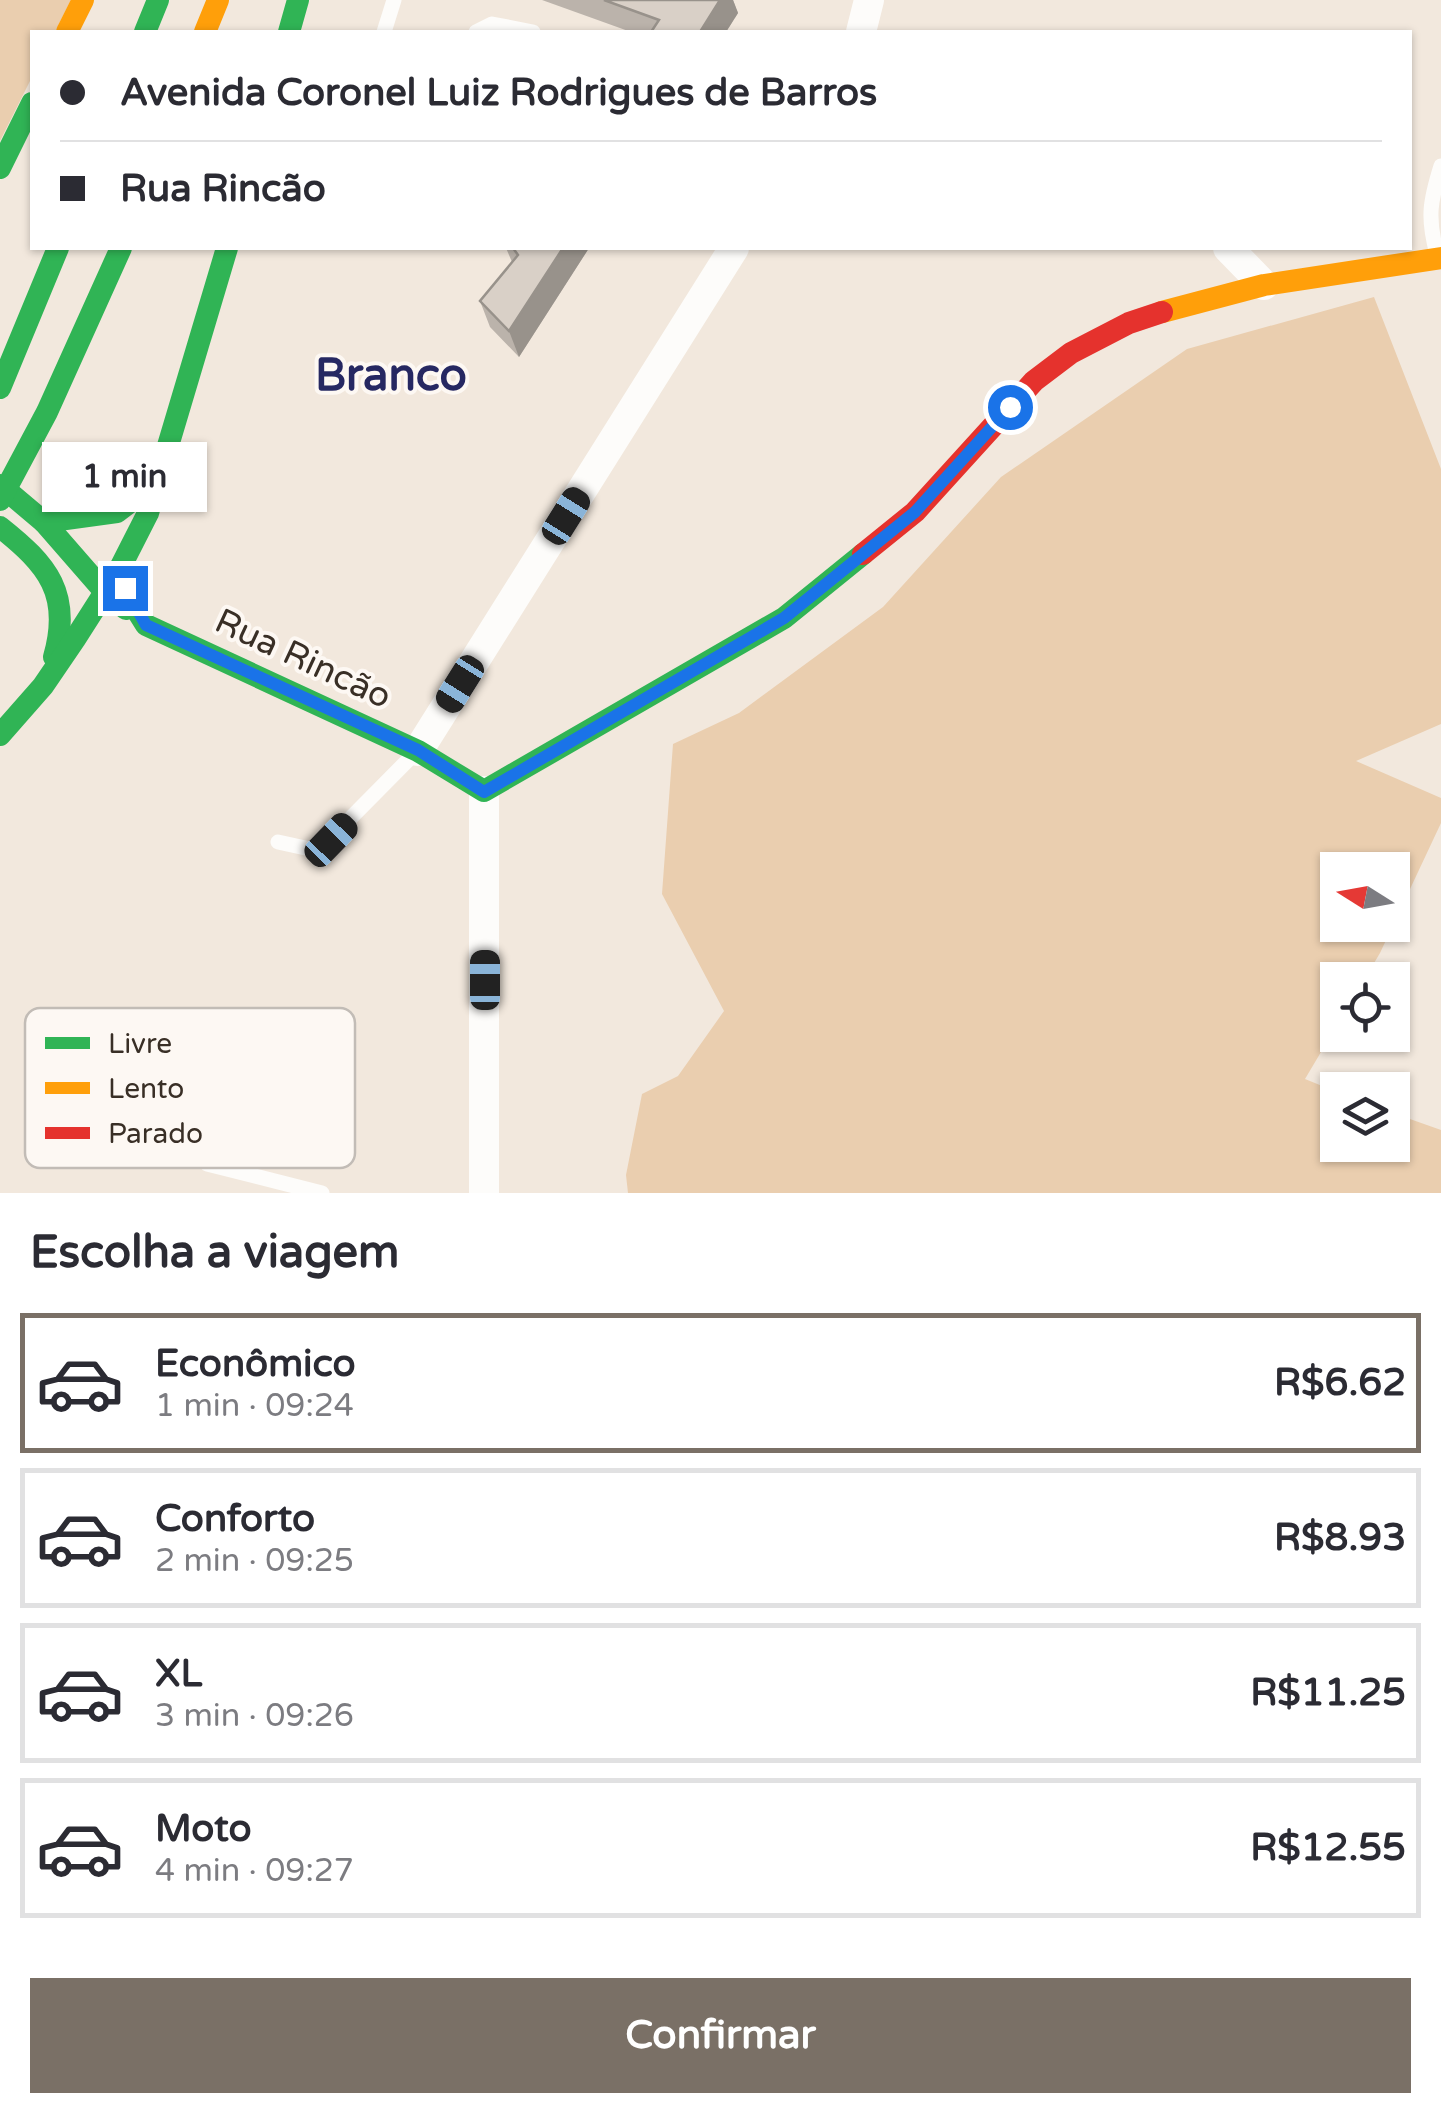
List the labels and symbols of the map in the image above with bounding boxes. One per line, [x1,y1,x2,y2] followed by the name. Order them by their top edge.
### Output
[315,349,467,403] district label: Branco
[988,385,1033,430] route start
[42,443,208,513] callout: 1 min
[537,483,595,549] car
[103,566,148,611] route end
[208,600,398,718] street label: Rua Rincão
[431,651,489,717] car
[299,808,363,872] car
[1320,852,1410,942] north arrow
[470,950,500,1010] car
[25,1008,355,1168] legend
[108,1027,172,1061] text: Livre
[108,1072,184,1106] text: Lento
[108,1117,203,1151] text: Parado

